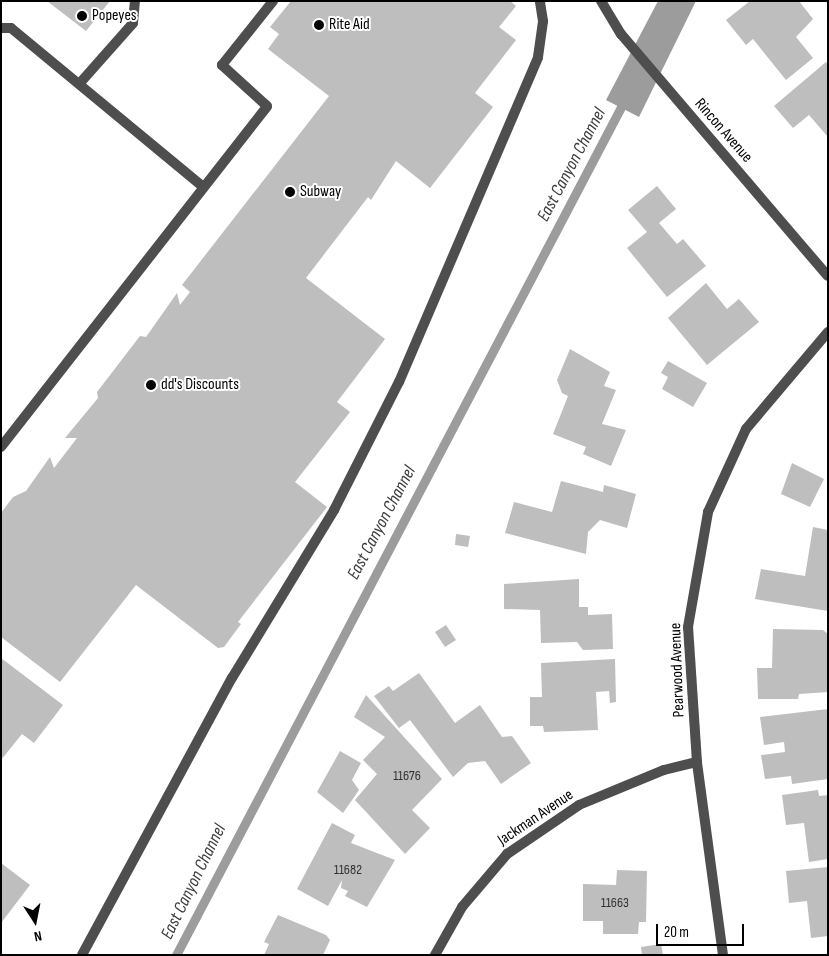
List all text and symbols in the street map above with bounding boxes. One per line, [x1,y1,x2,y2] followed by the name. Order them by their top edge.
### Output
[92,6,137,26] place label: Popeyes
[76,10,88,22] marker: Popeyes
[329,15,370,35] place label: Rite Aid
[313,19,325,31] marker: Rite Aid
[690,95,756,167] street label: Rincon Avenue
[533,105,611,225] water label: East Canyon Channel
[300,182,341,202] place label: Subway
[284,186,296,198] marker: Subway
[161,375,239,395] place label: dd's Discounts
[145,379,157,391] marker: dd's Discounts
[343,463,421,583] water label: East Canyon Channel
[667,622,689,718] street label: Pearwood Avenue
[393,768,421,784] house number: 11676
[495,786,577,850] street label: Jackman Avenue
[157,821,231,943] water label: East Canyon Channel
[334,862,362,878] house number: 11682
[601,895,629,911] house number: 11663
[10,896,60,946] north arrow
[659,914,746,946] scale bar
[664,923,689,942] text: 20 m
[33,927,43,945] text: N

